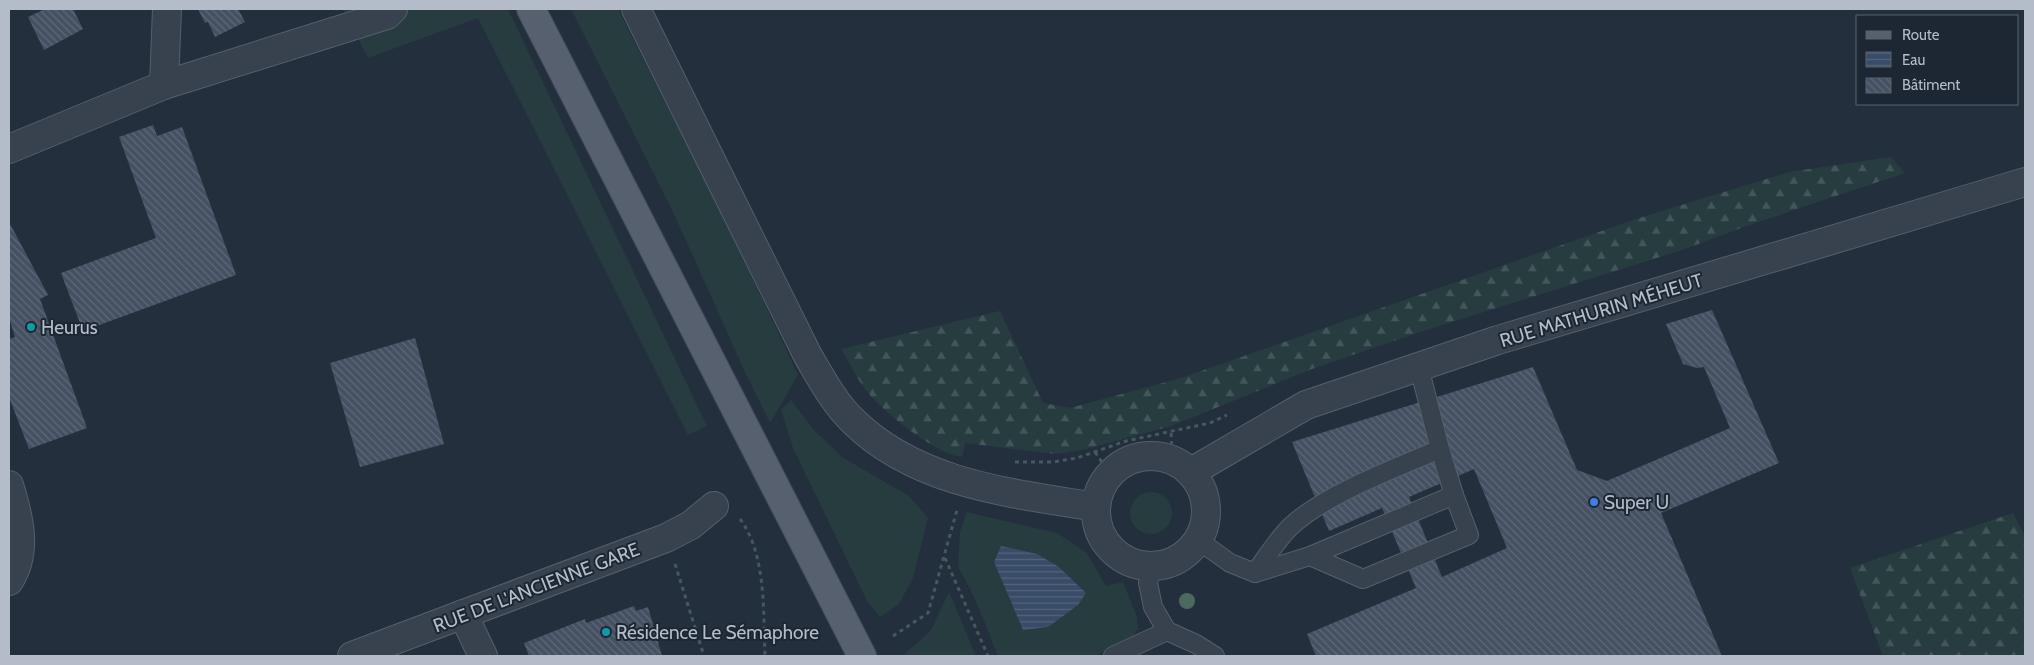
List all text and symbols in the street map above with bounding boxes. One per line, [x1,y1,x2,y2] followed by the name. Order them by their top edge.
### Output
[1856,15,2019,105] legend
[1902,26,1940,44] text: Route
[1902,51,1925,69] text: Eau
[1902,76,1960,94] text: Bâtiment
[1497,268,1705,352] street label: RUE MATHURIN MÉHEUT
[41,316,98,339] place label: Heurus
[25,321,37,333] marker: Heurus
[1604,491,1669,514] place label: Super U
[1588,496,1600,508] marker: Super U
[430,537,643,637] street label: RUE DE L'ANCIENNE GARE
[616,621,819,644] place label: Résidence Le Sémaphore
[600,626,612,638] marker: Résidence Le Sémaphore

